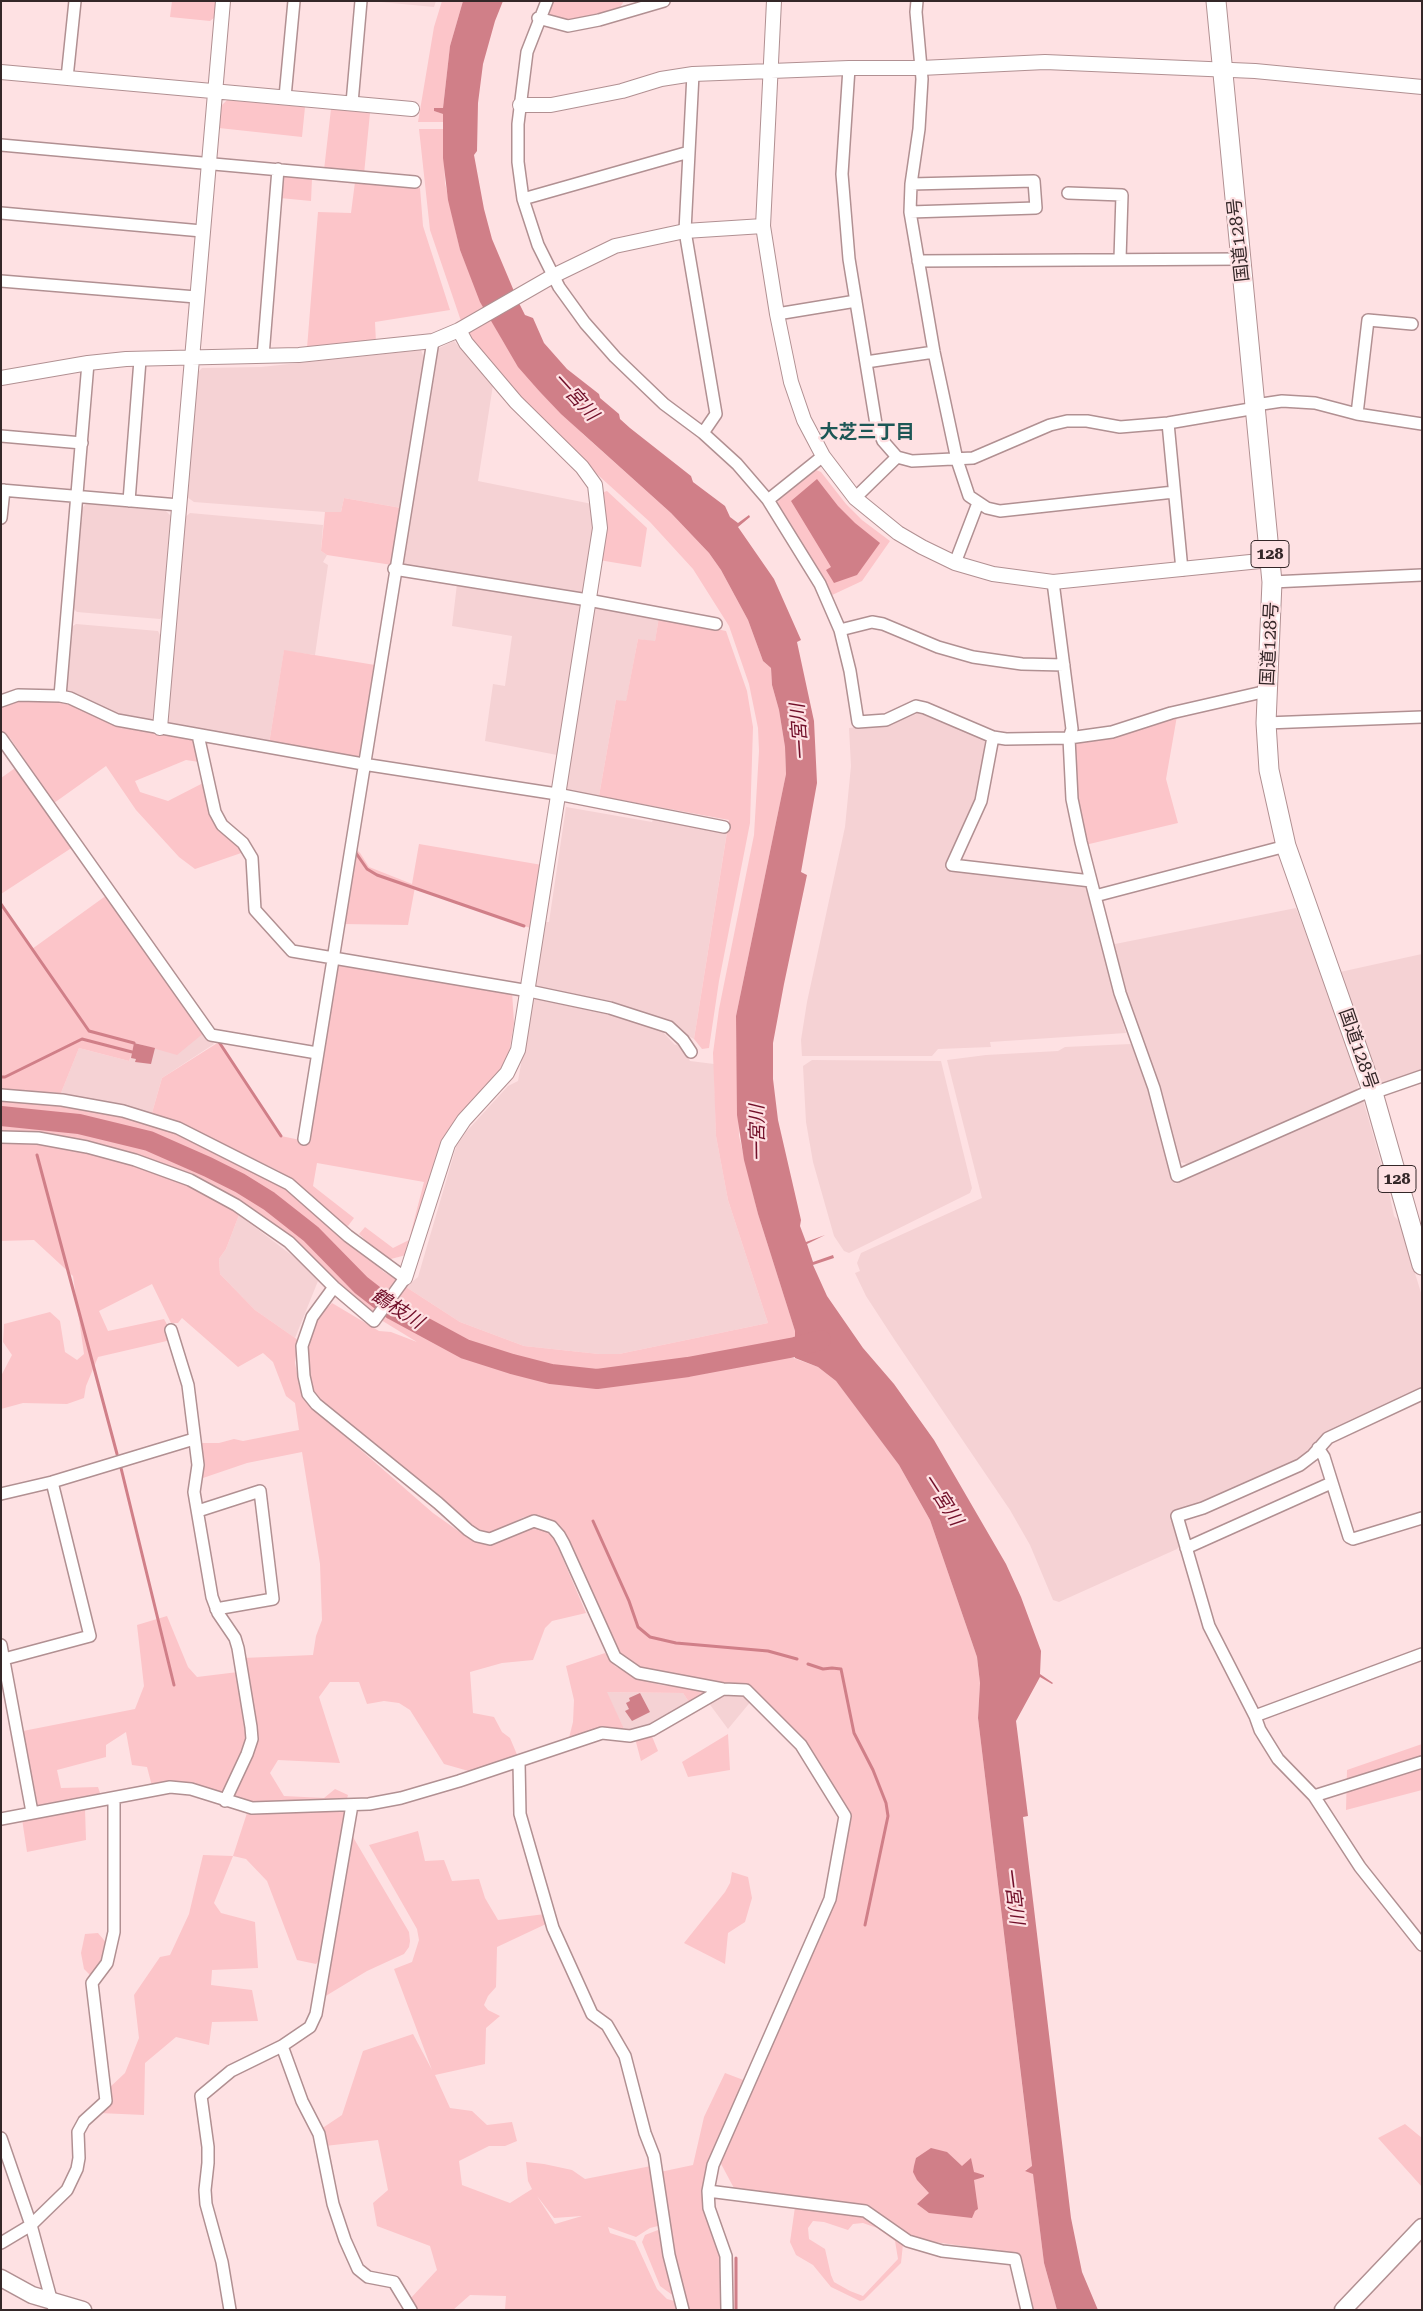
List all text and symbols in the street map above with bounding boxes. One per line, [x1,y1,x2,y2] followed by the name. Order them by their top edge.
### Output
[1224,197,1254,283] street label: 国道128号
[547,368,603,426] water label: 一宮川
[820,421,914,443] district label: 大芝三丁目
[1251,540,1289,568] road number: 128
[1257,601,1283,687] street label: 国道128号
[787,703,813,761] water label: 一宮川
[1334,1006,1382,1092] street label: 国道128号
[746,1104,770,1162] water label: 一宮川
[1378,1166,1416,1192] road number: 128
[367,1284,427,1334] water label: 鶴枝川
[917,1470,967,1530] water label: 一宮川
[998,1866,1028,1926] water label: 一宮川

